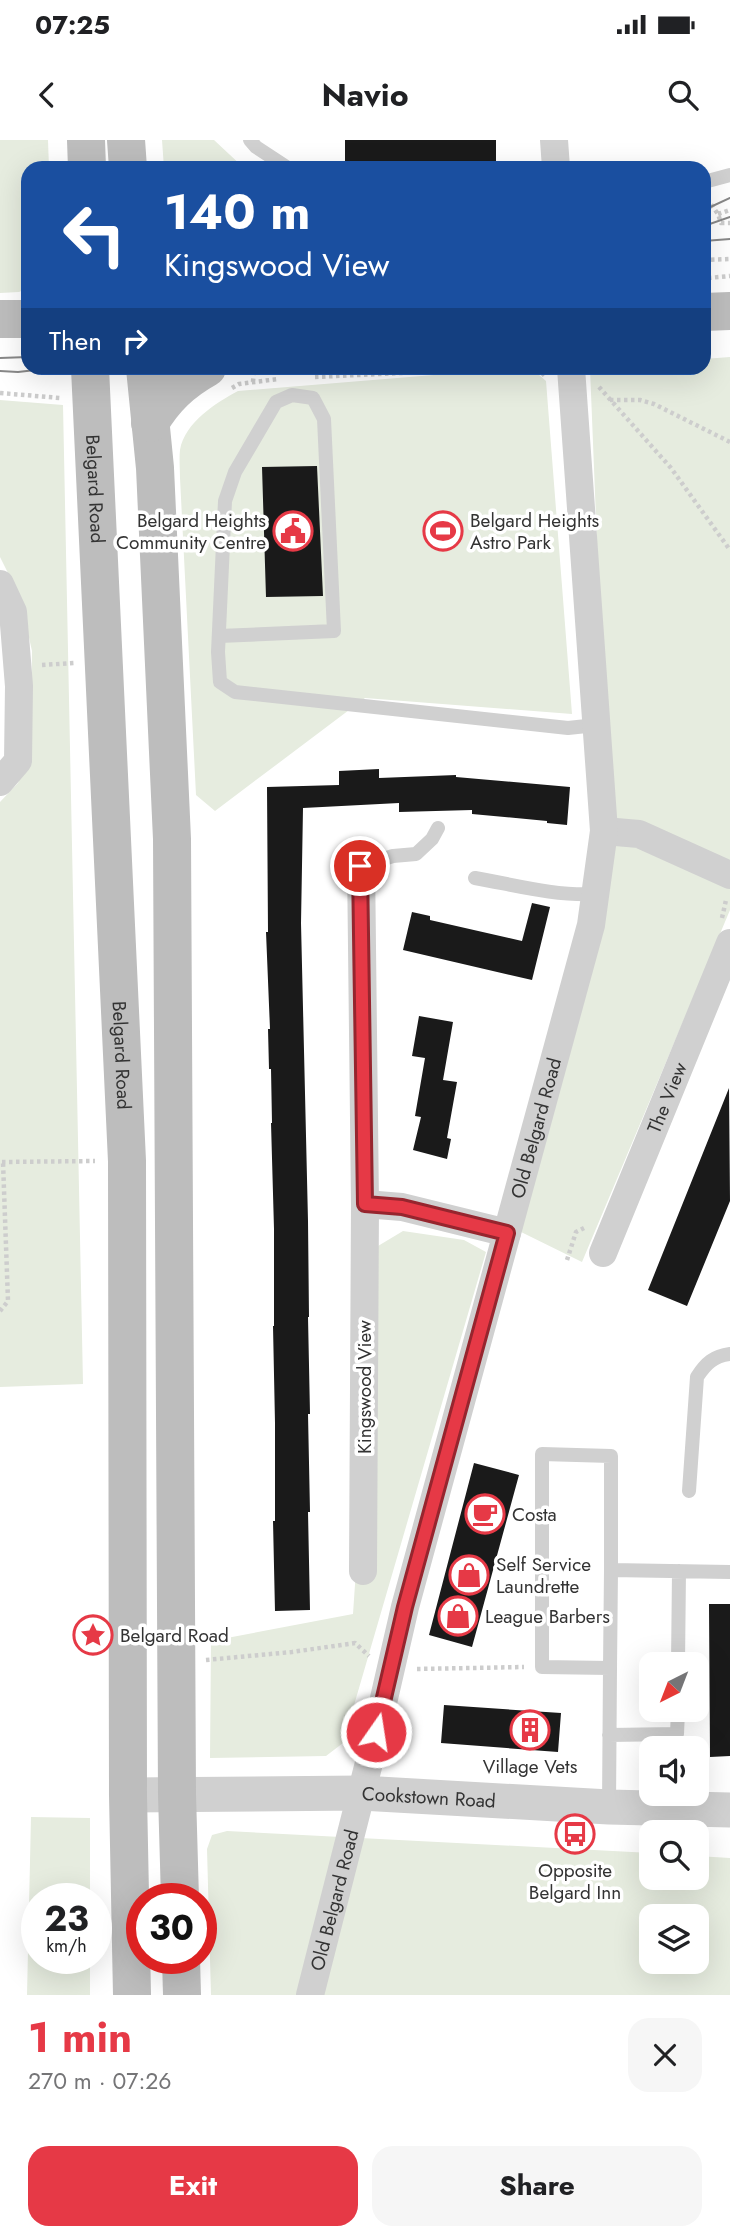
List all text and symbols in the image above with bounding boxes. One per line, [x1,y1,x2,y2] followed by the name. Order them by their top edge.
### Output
[35,6,110,44] text: 07:25
[321,72,409,118] text: Navio
[28,76,66,114] icon: back
[664,76,702,114] icon: search
[164,177,310,247] text: 140 m
[49,189,140,280] icon: left
[164,242,389,288] text: Kingswood View
[49,322,102,360] text: Then
[116,322,154,360] icon: right
[80,434,112,544] street label: Belgard Road
[116,507,266,556] place label: Belgard Heights Community Centre
[470,507,599,556] place label: Belgard Heights Astro Park
[272,510,314,552] public building icon: Belgard Heights Community Centre
[422,510,464,552] sports icon: Belgard Heights Astro Park
[330,836,390,896] pin
[341,847,379,885] icon: arrive
[106,1000,138,1110] street label: Belgard Road
[504,1055,568,1201] street label: Old Belgard Road
[640,1058,693,1137] street label: The View
[351,1320,378,1454] street label: Kingswood View
[464,1493,506,1535] cafe icon: Costa
[512,1501,557,1528] place label: Costa
[496,1551,591,1600] place label: Self Service Laundrette
[448,1554,490,1596] shop icon: Self Service Laundrette
[437,1595,479,1637] shop icon: League Barbers
[485,1603,610,1630] place label: League Barbers
[72,1614,114,1656] place icon: Belgard Road
[120,1622,229,1649] place label: Belgard Road
[639,1652,709,1722] north arrow
[639,1652,709,1974] map controls
[339,1695,413,1769] position arrow
[509,1709,551,1751] building icon: Village Vets
[639,1736,709,1806] button: sound
[483,1753,578,1780] place label: Village Vets
[361,1780,497,1814] street label: Cookstown Road
[554,1813,596,1855] bus stop icon: Opposite Belgard Inn
[639,1820,709,1890] button: search
[303,1827,365,1974] street label: Old Belgard Road
[529,1857,621,1906] place label: Opposite Belgard Inn
[126,1883,217,1974] speed limit sign: 30
[44,1894,89,1944] text: 23
[639,1904,709,1974] button: layers
[46,1933,87,1959] text: km/h
[28,2007,132,2068] text: 1 min
[628,2018,702,2092] button: close
[28,2064,172,2098] text: 270 m · 07:26
[28,2146,358,2226] button: Exit
[372,2146,702,2226] button: Share

